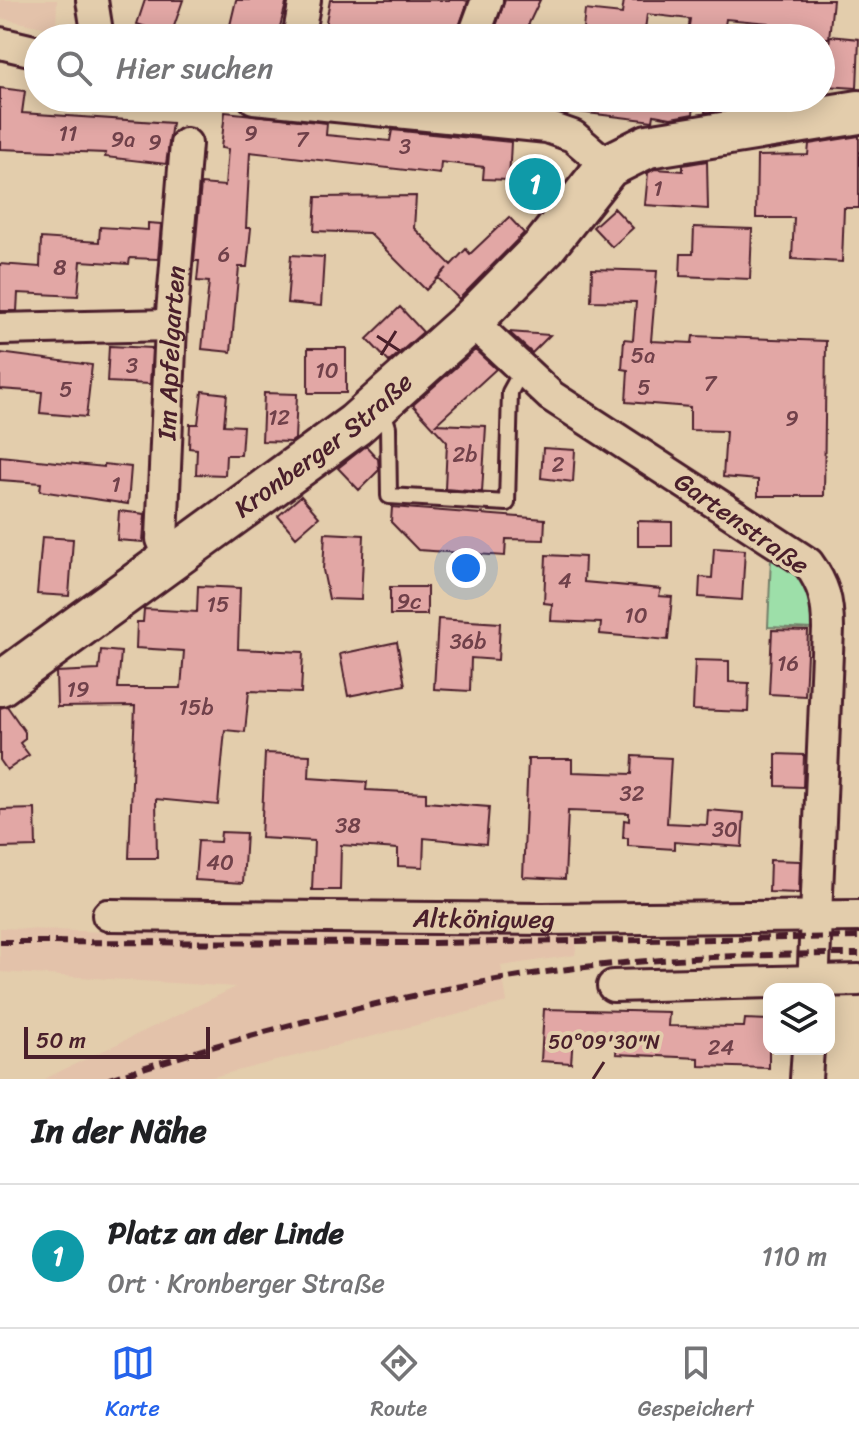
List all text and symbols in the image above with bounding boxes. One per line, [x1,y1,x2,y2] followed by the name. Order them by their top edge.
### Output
[24,24,835,112] search box
[116,41,273,95] text: Hier suchen
[52,46,96,90] icon: search
[59,114,77,153] house number: 11
[244,114,258,153] house number: 9
[111,120,135,159] house number: 9a
[296,120,310,159] house number: 7
[148,123,162,162] house number: 9
[399,127,411,166] house number: 3
[509,154,561,214] pin: 1
[653,169,663,208] house number: 1
[218,235,230,274] house number: 6
[53,248,67,287] house number: 8
[143,264,199,442] street label: Im Apfelgarten
[631,336,655,375] house number: 5a
[126,346,138,385] house number: 3
[315,351,339,390] house number: 10
[223,360,423,530] street label: Kronberger Straße
[704,364,718,403] house number: 7
[637,368,651,407] house number: 5
[59,370,73,409] house number: 5
[268,398,290,437] house number: 12
[785,399,799,438] house number: 9
[453,435,477,474] house number: 2b
[552,445,565,484] house number: 2
[664,459,820,587] street label: Gartenstraße
[111,465,121,504] house number: 1
[446,548,486,588] your location
[558,561,572,600] house number: 4
[397,582,421,621] house number: 9c
[207,585,229,624] house number: 15
[624,596,648,635] house number: 10
[450,622,486,661] house number: 36b
[777,644,799,683] house number: 16
[67,670,89,709] house number: 19
[179,688,213,727] house number: 15b
[620,774,645,813] house number: 32
[335,806,361,845] house number: 38
[712,810,738,849] house number: 30
[206,843,234,882] house number: 40
[412,895,555,942] street label: Altkönigweg
[763,983,835,1055] map controls
[763,983,835,1055] button: layers
[36,1021,86,1060] text: 50 m
[24,1023,210,1059] scale bar
[548,1025,660,1060] text: 50°09'30"N
[708,1028,734,1067] house number: 24
[32,1101,207,1161] text: In der Nähe
[108,1206,344,1260] text: Platz an der Linde
[52,1233,64,1279] text: 1
[762,1233,827,1279] text: 110 m
[108,1260,385,1306] text: Ort · Kronberger Straße
[105,1341,160,1428] tab: Karte
[370,1341,427,1428] tab: Route
[638,1341,754,1428] tab: Gespeichert

